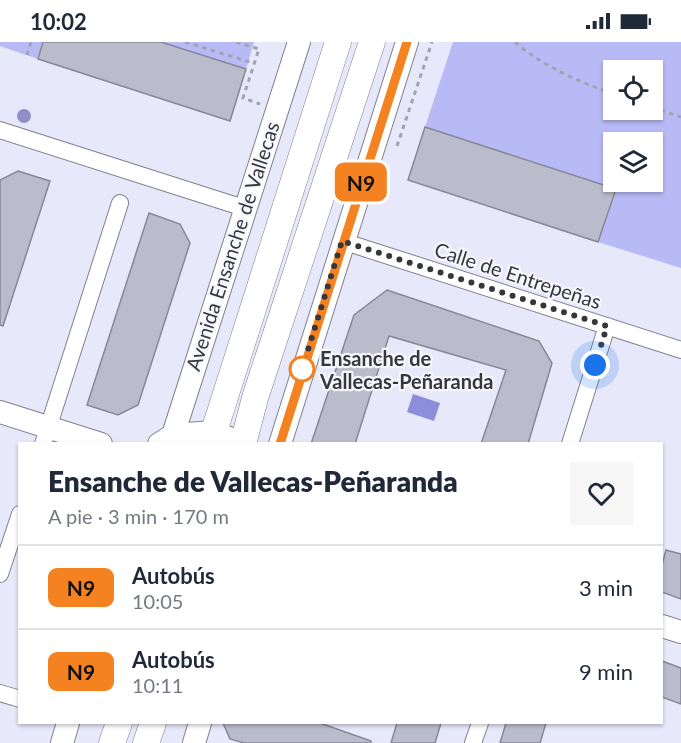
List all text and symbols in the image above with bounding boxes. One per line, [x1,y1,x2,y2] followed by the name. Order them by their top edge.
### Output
[30,8,87,35] text: 10:02
[603,60,663,192] map controls
[603,60,663,120] button: locate
[180,118,284,374] street label: Avenida Ensanche de Vallecas
[603,132,663,192] button: layers
[334,162,388,202] line badge: N9
[347,170,375,195] text: N9
[432,237,604,313] street label: Calle de Entrepeñas
[319,346,493,393] place label: Ensanche de Vallecas-Peñaranda
[580,350,610,380] your location
[289,356,315,382] marker: Ensanche de Vallecas-Peñaranda
[570,462,633,525] button: heart
[48,464,458,498] text: Ensanche de Vallecas-Peñaranda
[48,504,229,528] text: A pie · 3 min · 170 m
[132,562,215,589] text: Autobús
[579,574,633,601] text: 3 min
[67,575,95,600] text: N9
[132,589,183,613] text: 10:05
[132,646,215,673] text: Autobús
[579,658,633,685] text: 9 min
[67,659,95,684] text: N9
[132,673,183,697] text: 10:11

